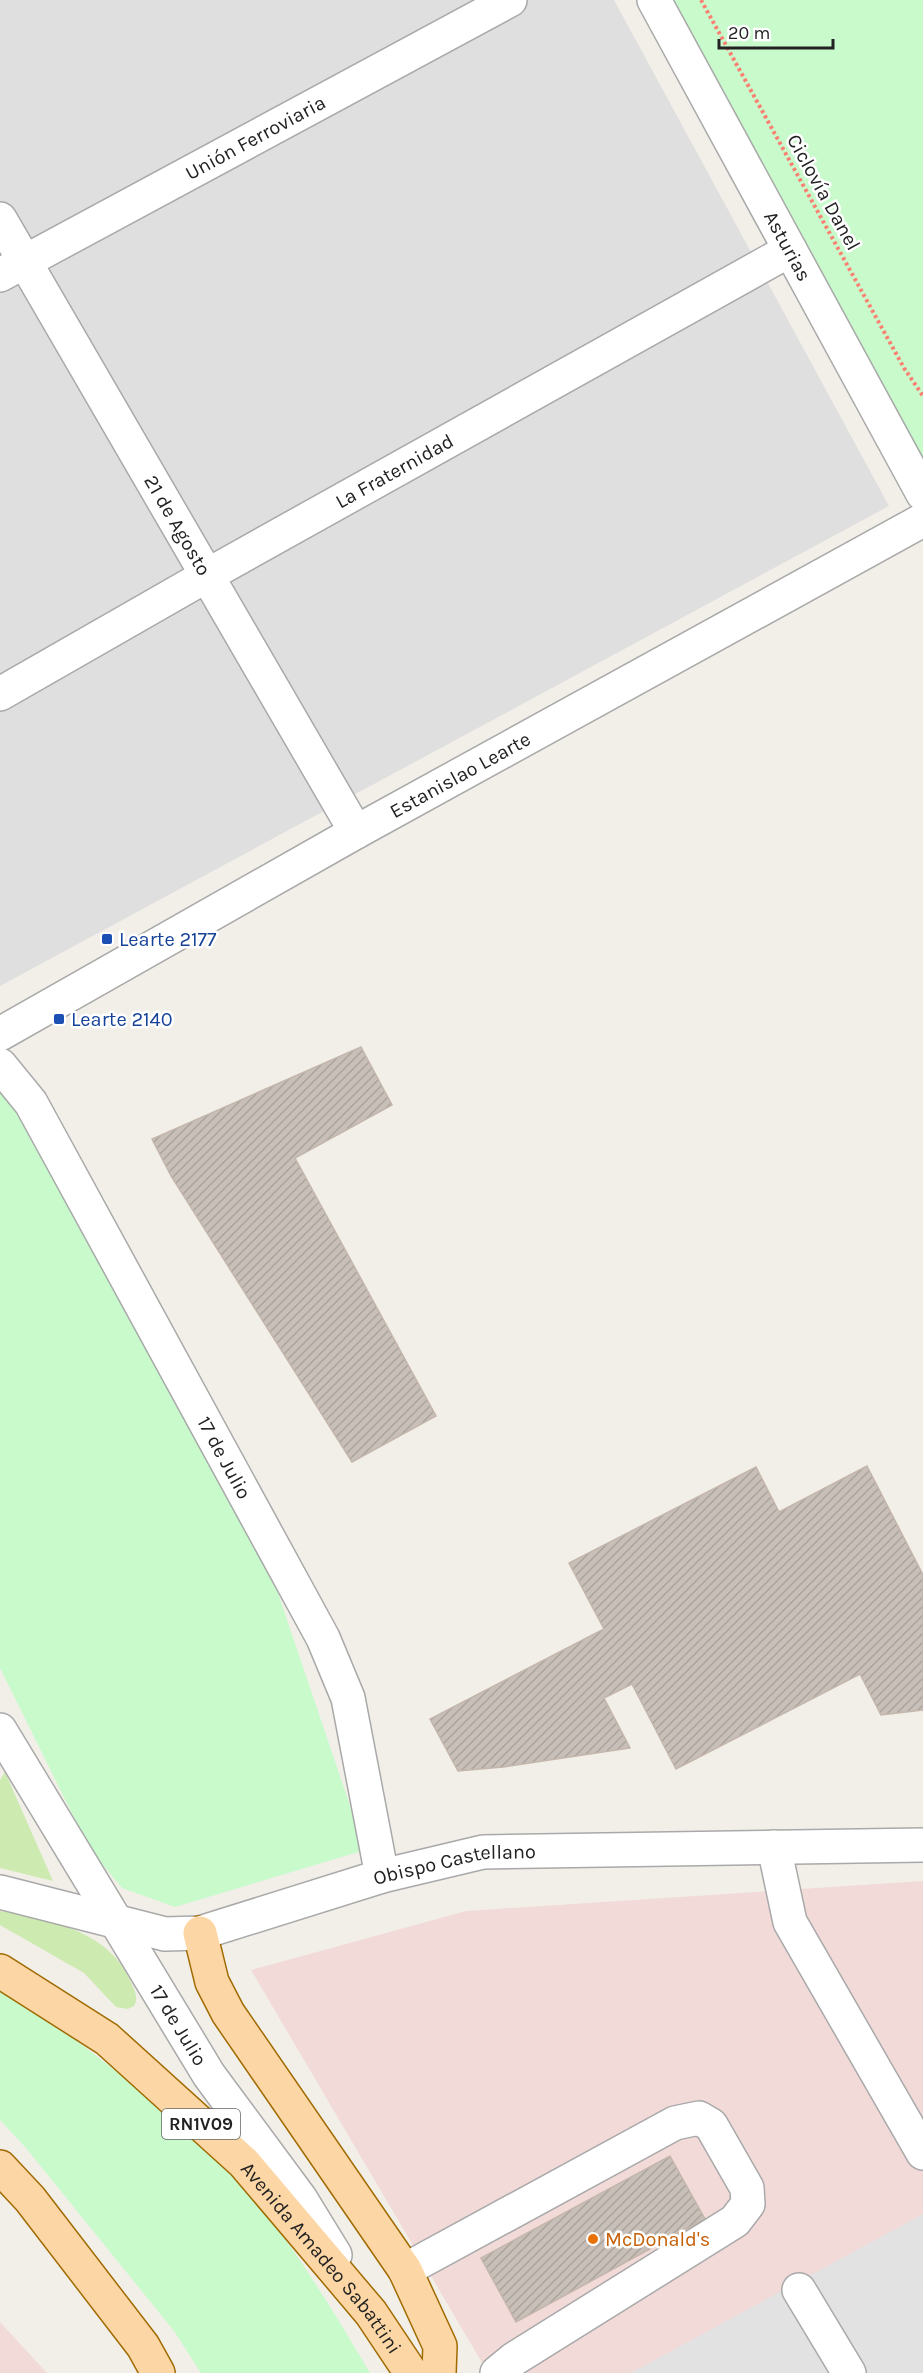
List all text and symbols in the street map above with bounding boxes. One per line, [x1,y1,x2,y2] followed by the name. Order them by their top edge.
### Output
[719,12,833,50] scale bar
[728,22,770,44] text: 20 m
[181,91,329,185] street label: Unión Ferroviaria
[782,130,865,254] street label: Ciclovía Danel
[759,207,816,285] street label: Asturias
[331,429,458,513] street label: La Fraternidad
[139,471,216,580] street label: 21 de Agosto
[386,727,534,823] street label: Estanislao Learte
[119,928,217,951] place label: Learte 2177
[100,932,114,946] marker: Learte 2177
[71,1008,173,1031] place label: Learte 2140
[52,1012,66,1026] marker: Learte 2140
[192,1413,256,1503] street label: 17 de Julio
[370,1840,536,1890] street label: Obispo Castellano
[145,1981,212,2070] street label: 17 de Julio
[162,2109,240,2139] road number: RN1V09
[236,2157,406,2358] street label: Avenida Amadeo Sabattini
[605,2228,710,2251] place label: McDonald's
[586,2232,600,2246] marker: McDonald's

